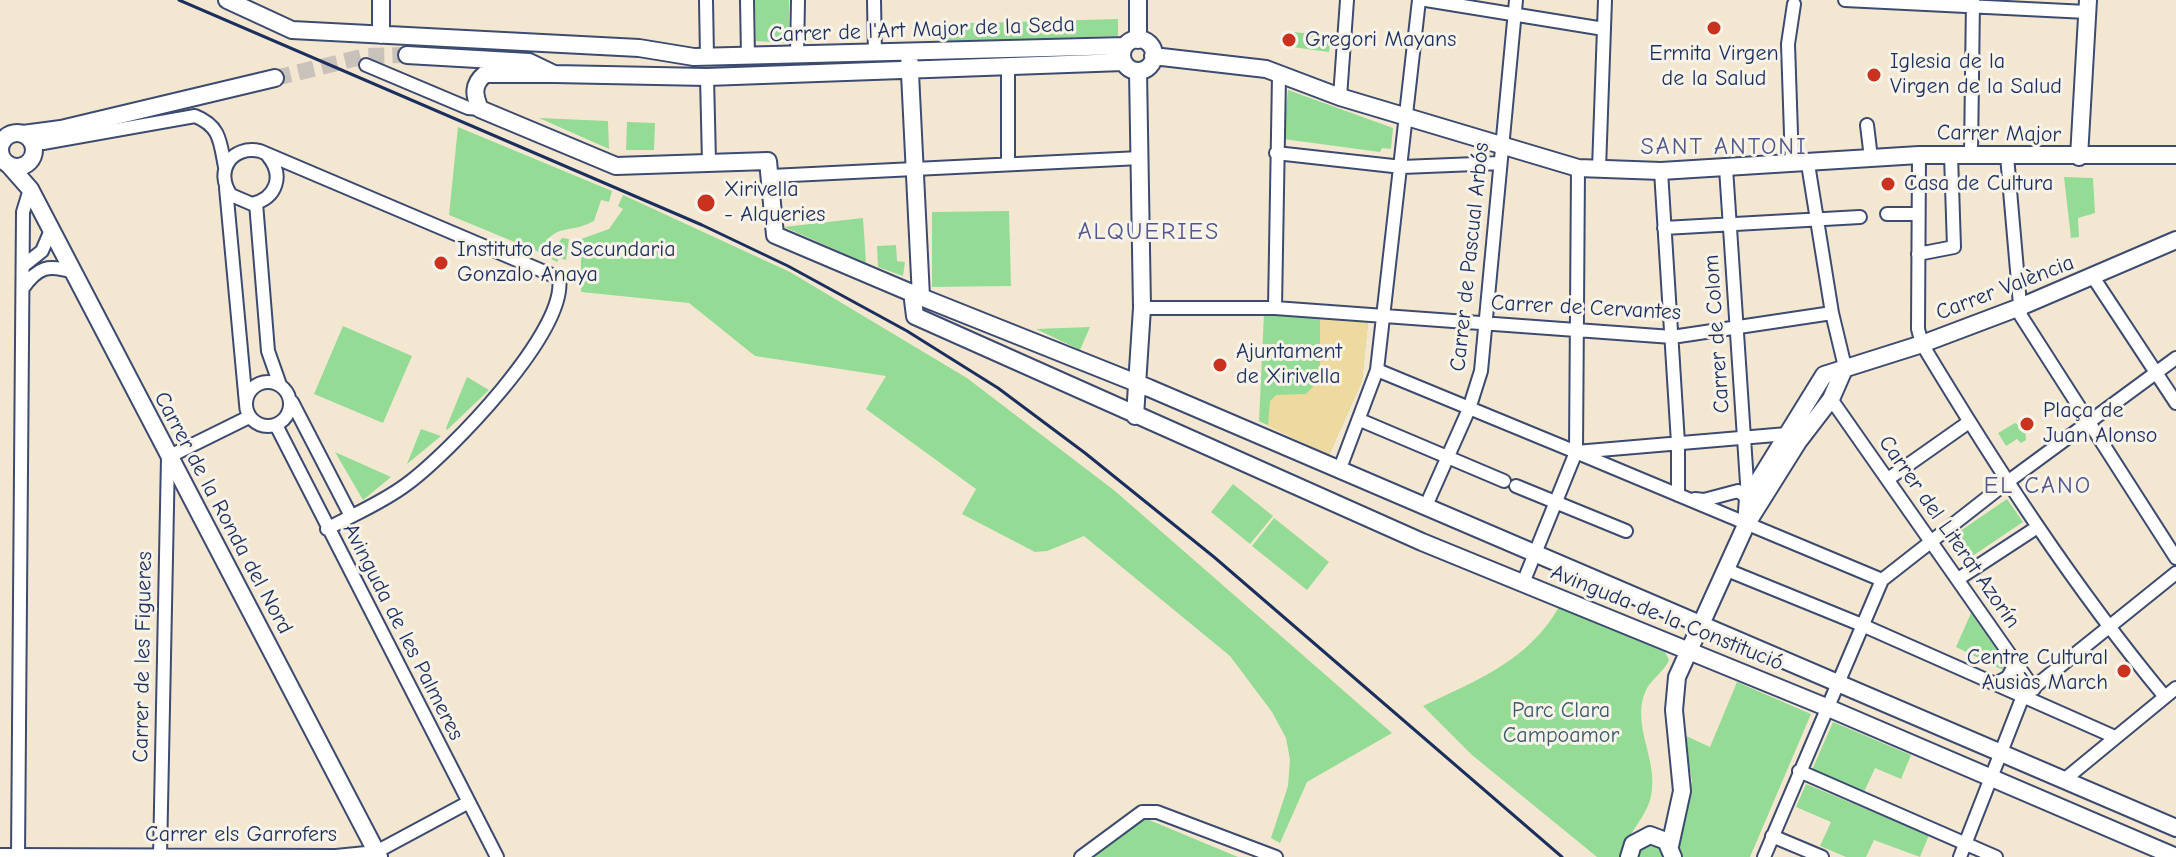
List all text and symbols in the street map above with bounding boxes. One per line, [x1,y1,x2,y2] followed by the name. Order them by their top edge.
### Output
[769,11,1075,49] street label: Carrer de l'Art Major de la Seda
[1705,19,1723,37] marker: Ermita Virgen de la Salud
[1305,27,1456,53] place label: Gregori Mayans
[1280,31,1298,49] marker: Gregori Mayans
[1649,41,1779,92] place label: Ermita Virgen de la Salud
[1890,49,2062,100] place label: Iglesia de la Virgen de la Salud
[1865,66,1883,84] marker: Iglesia de la Virgen de la Salud
[1937,120,2061,148] street label: Carrer Major
[1640,133,1808,161] district label: SANT ANTONI
[1445,141,1495,373] street label: Carrer de Pascual Arbós
[1904,171,2053,197] place label: Casa de Cultura
[1879,175,1897,193] marker: Casa de Cultura
[724,177,825,228] place label: Xirivella - Alqueries
[695,192,717,214] marker: Xirivella - Alqueries
[1078,218,1220,246] district label: ALQUERIES
[457,237,676,288] place label: Instituto de Secundaria Gonzalo Anaya
[1932,250,2078,326] street label: Carrer València
[432,254,450,272] marker: Instituto de Secundaria Gonzalo Anaya
[1698,254,1736,414] street label: Carrer de Colom
[1490,290,1682,326] street label: Carrer de Cervantes
[1236,339,1342,390] place label: Ajuntament de Xirivella
[1211,356,1229,374] marker: Ajuntament de Xirivella
[148,387,298,639] street label: Carrer de la Ronda del Nord
[2043,398,2157,450] place label: Plaça de Juan Alonso
[2018,415,2036,433] marker: Plaça de Juan Alonso
[1872,431,2026,633] street label: Carrer del Literat Azorín
[1984,472,2092,500] district label: EL CANO
[337,519,469,745] street label: Avinguda de les Palmeres
[128,551,158,763] street label: Carrer de les Figueres
[1547,559,1787,677] street label: Avinguda de la Constitució
[1967,645,2108,696] place label: Centre Cultural Ausiàs March
[2115,662,2133,680] marker: Centre Cultural Ausiàs March
[1503,698,1619,750] park label: Parc Clara Campoamor
[145,822,337,848] street label: Carrer els Garrofers

